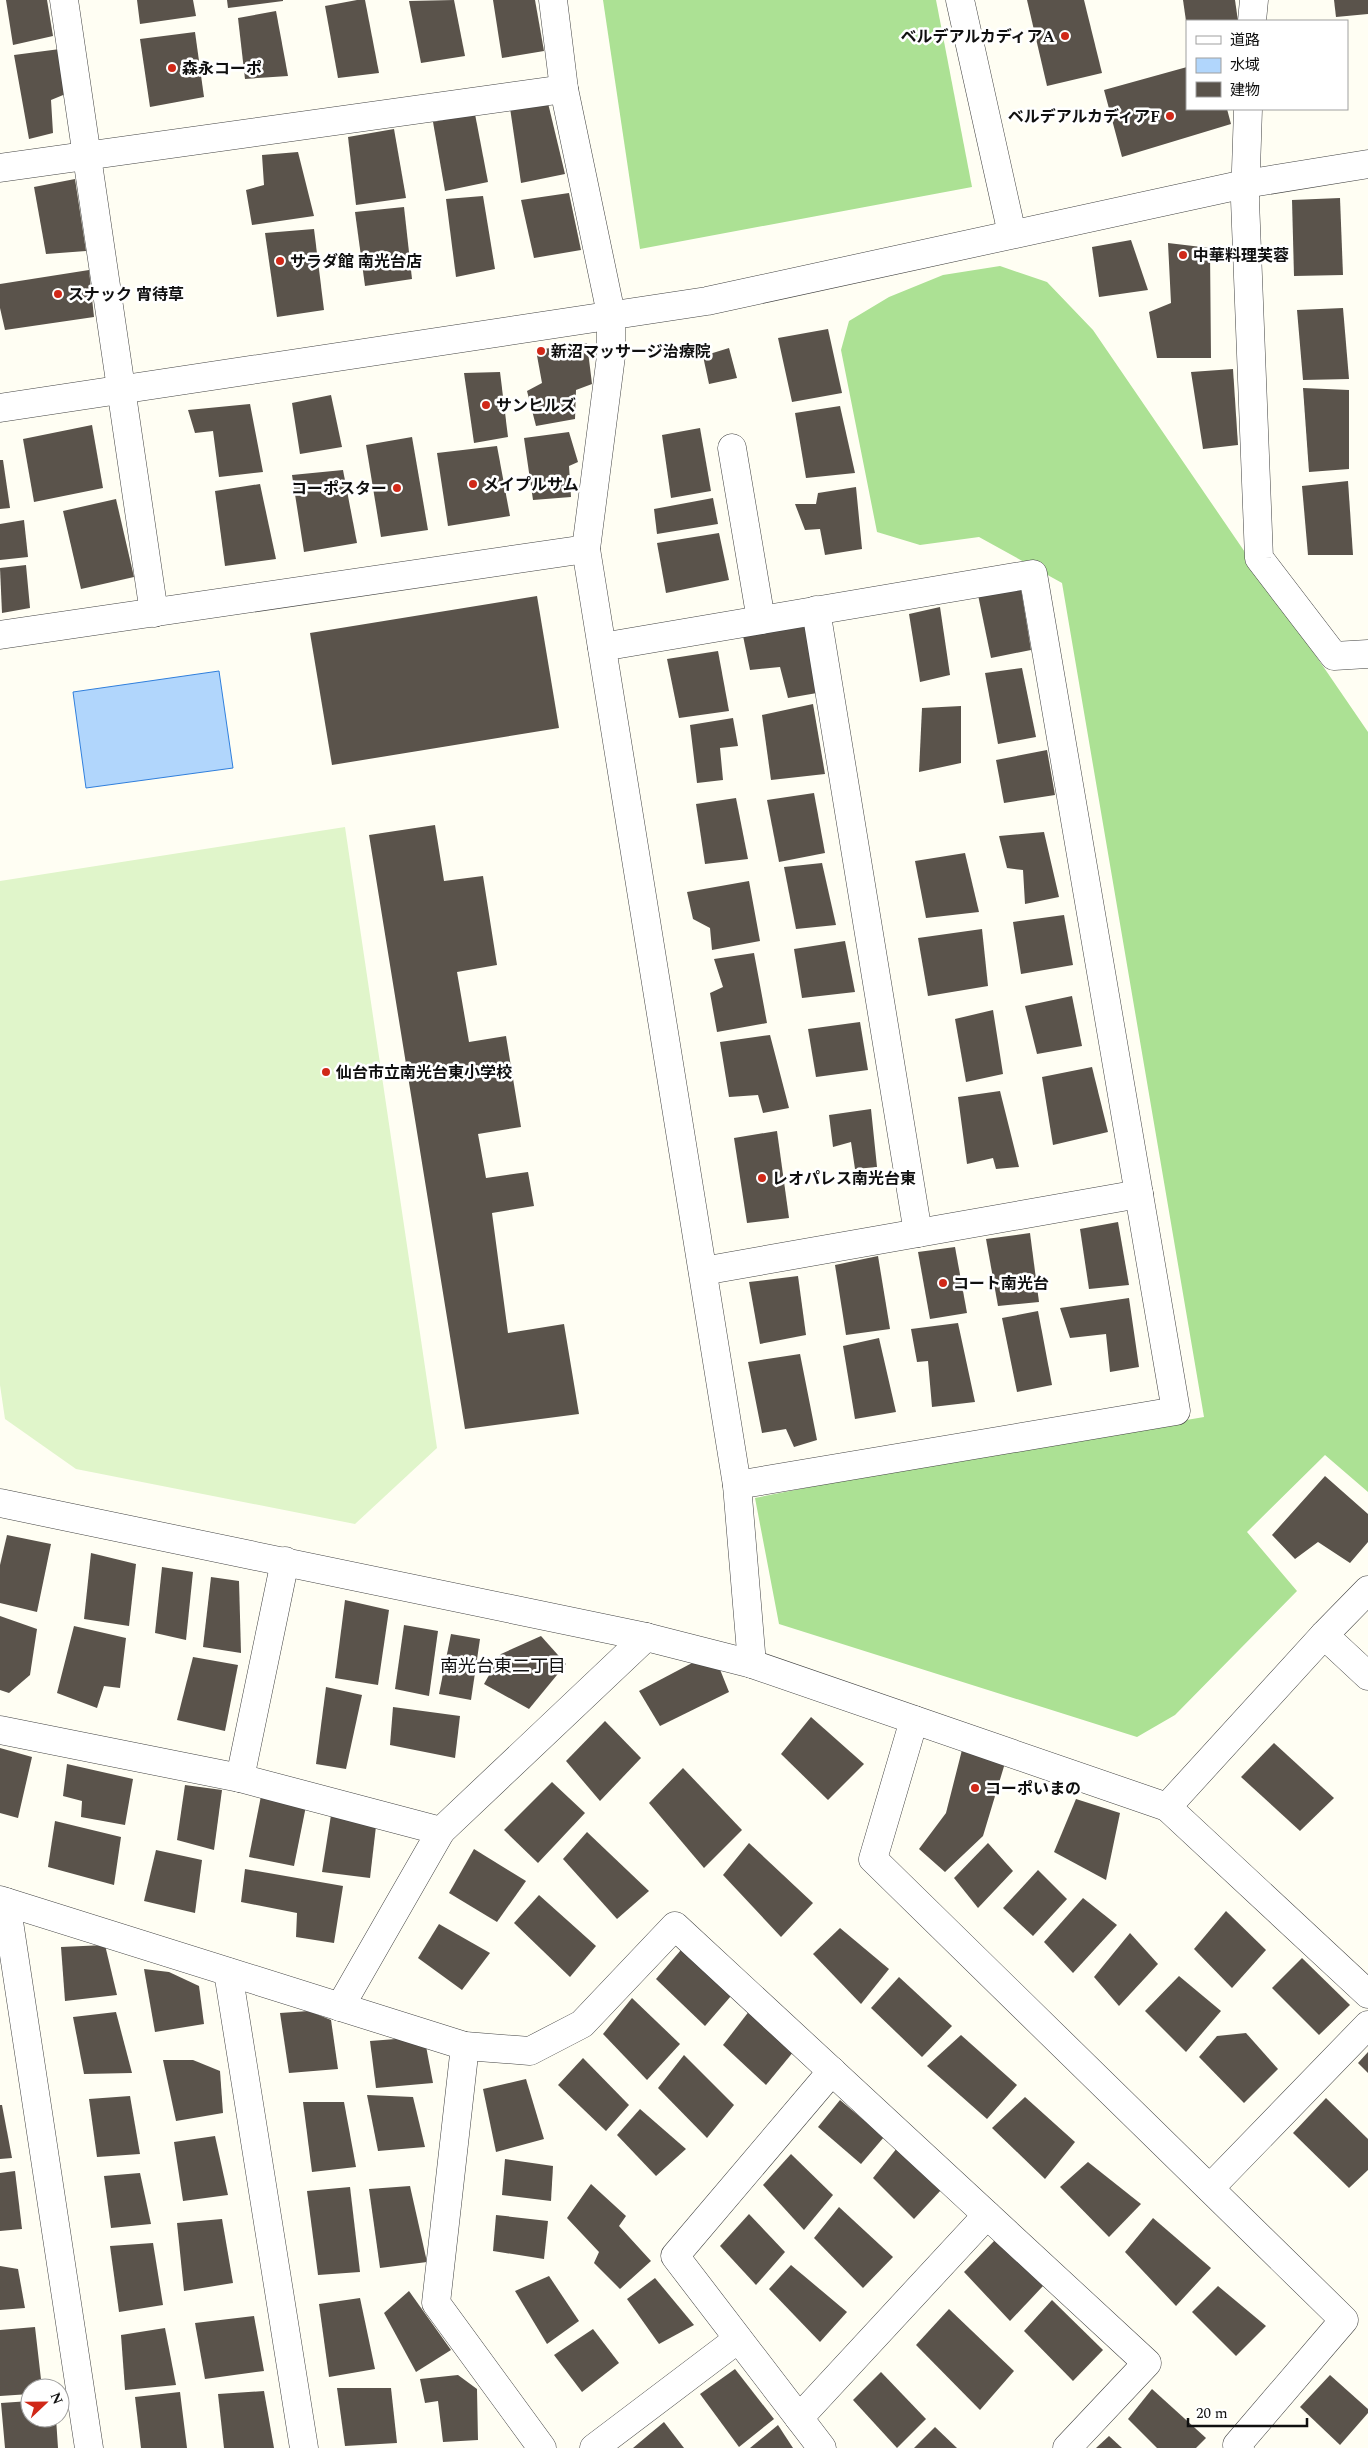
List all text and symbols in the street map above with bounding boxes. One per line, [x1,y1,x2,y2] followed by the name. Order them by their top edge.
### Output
[1186,20,1348,110] legend
[900,25,1056,49] place label: ベルデアルカディアA
[1230,29,1260,52] text: 道路
[1059,30,1071,42] marker: ベルデアルカディアA
[1230,54,1260,77] text: 水域
[182,57,262,81] place label: 森永コーポ
[166,62,178,74] marker: 森永コーポ
[1230,79,1260,102] text: 建物
[1008,105,1160,129] place label: ベルデアルカディアF
[1164,110,1176,122] marker: ベルデアルカディアF
[1193,244,1289,268] place label: 中華料理芙蓉
[1177,249,1189,261] marker: 中華料理芙蓉
[290,250,422,274] place label: サラダ館 南光台店
[274,255,286,267] marker: サラダ館 南光台店
[68,283,184,307] place label: スナック 宵待草
[52,288,64,300] marker: スナック 宵待草
[551,340,711,364] place label: 新沼マッサージ治療院
[535,345,547,357] marker: 新沼マッサージ治療院
[496,394,576,418] place label: サンヒルズ
[480,399,492,411] marker: サンヒルズ
[483,473,579,497] place label: メイプルサム
[291,477,387,501] place label: コーポスター
[467,478,479,490] marker: メイプルサム
[391,482,403,494] marker: コーポスター
[335,1061,512,1085] place label: 仙台市立南光台東小学校
[320,1066,332,1078] marker: 仙台市立南光台東小学校
[772,1167,916,1191] place label: レオパレス南光台東
[756,1172,768,1184] marker: レオパレス南光台東
[953,1272,1049,1296] place label: コート南光台
[937,1277,949,1289] marker: コート南光台
[440,1653,566,1680] district label: 南光台東二丁目
[985,1777,1081,1801] place label: コーポいまの
[969,1782,981,1794] marker: コーポいまの
[20,2378,70,2428] north arrow
[45,2389,68,2408] text: N
[1188,2396,1307,2428] scale bar
[1196,2402,1228,2425] text: 20 m

